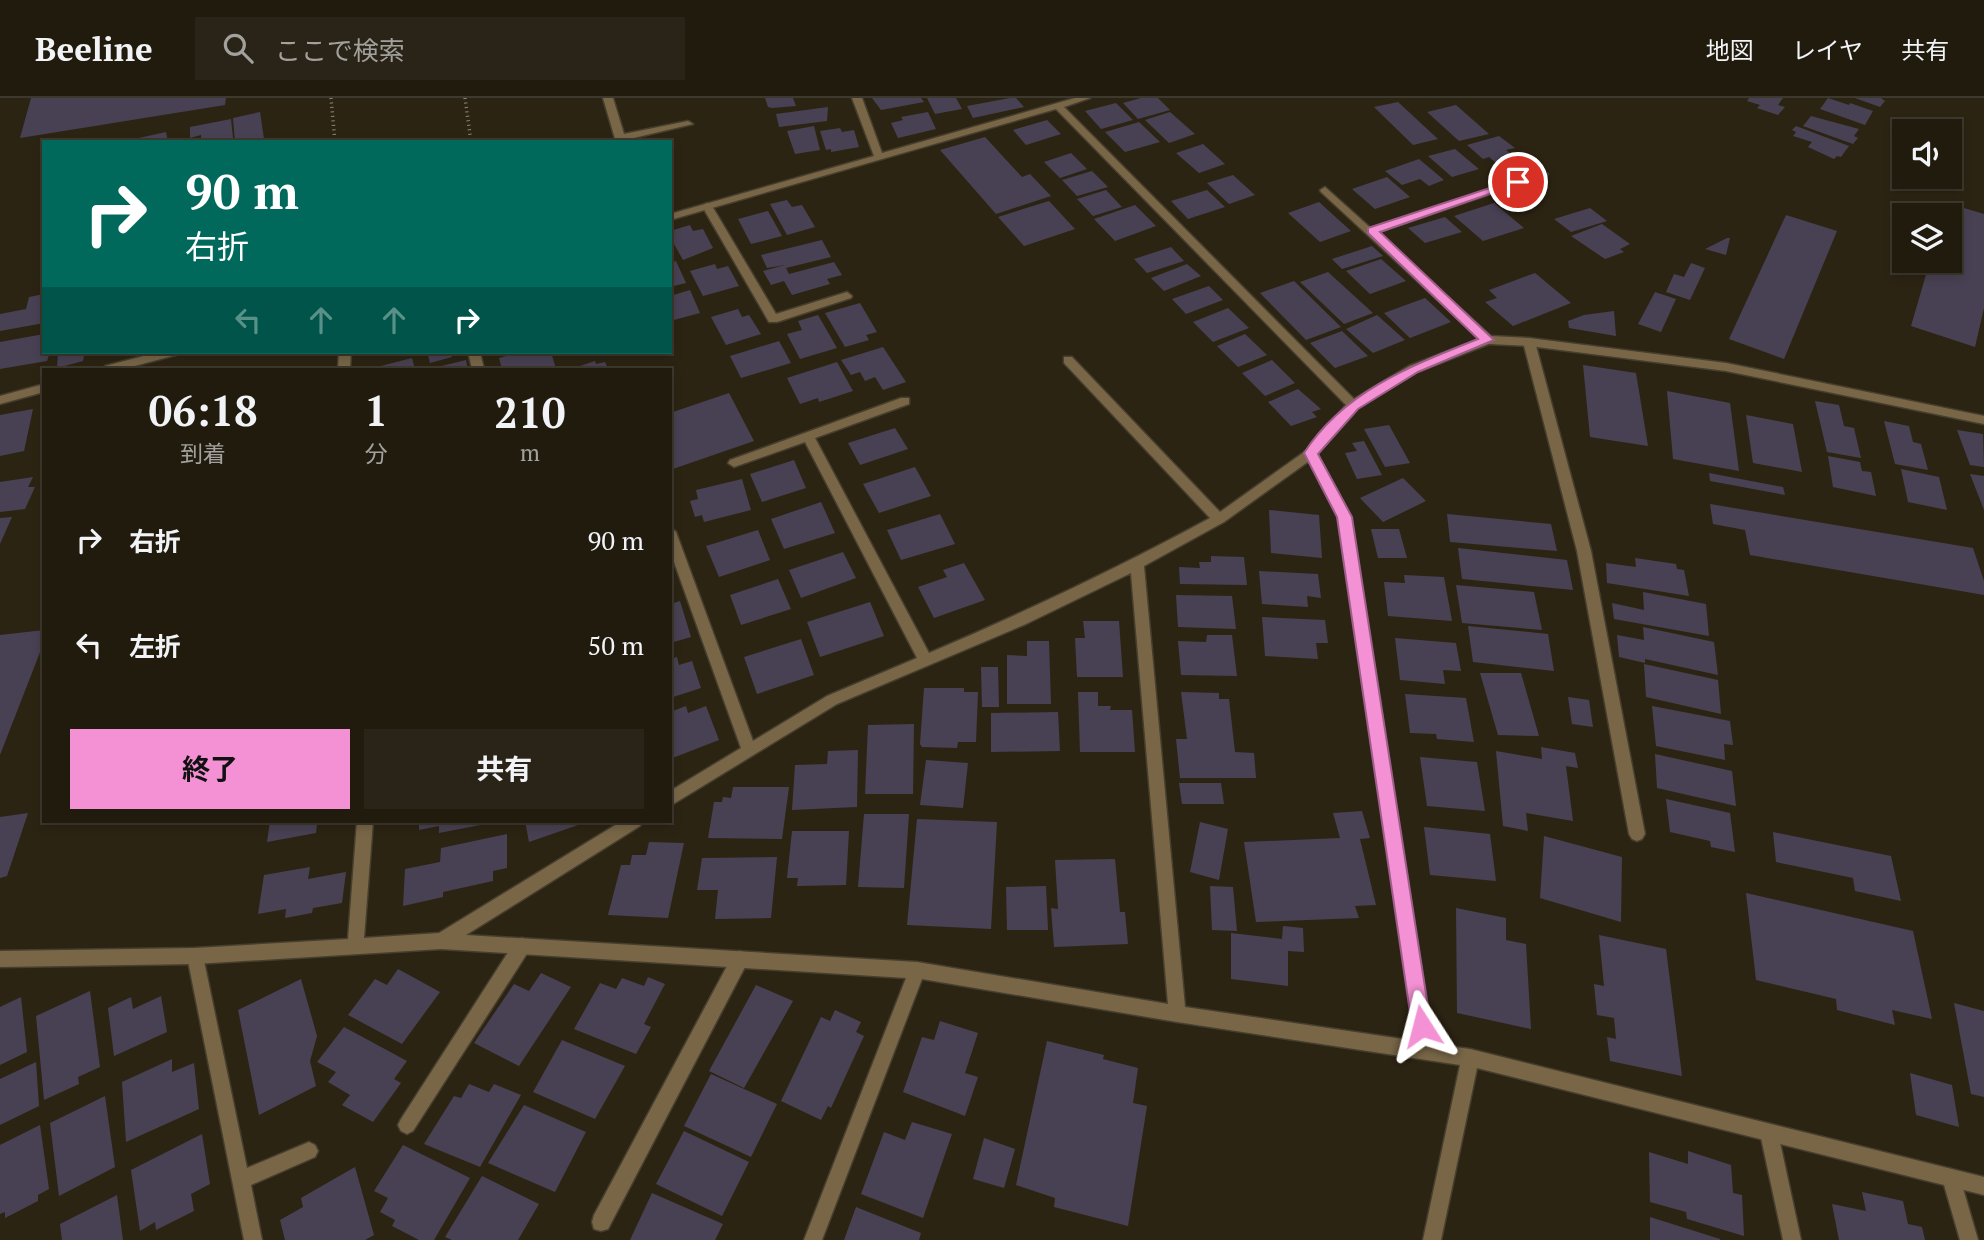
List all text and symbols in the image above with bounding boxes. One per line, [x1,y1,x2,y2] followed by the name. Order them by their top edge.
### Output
[195,17,685,80] search box
[35,27,153,70] text: Beeline
[219,29,257,67] icon: search
[275,33,405,67] text: ここで検索
[1706,34,1754,66] text: 地図
[1792,34,1863,66] text: レイヤ
[1901,34,1949,66] text: 共有
[1892,119,1962,273] map controls
[1892,119,1962,189] button: sound
[1488,152,1548,212] pin
[185,158,299,223] text: 90 m
[1499,163,1537,201] icon: arrive
[70,168,161,259] icon: right
[1892,203,1962,273] button: layers
[185,225,249,267] text: 右折
[229,301,267,339] icon: left
[302,301,340,339] icon: ahead
[375,301,413,339] icon: ahead
[448,301,486,339] icon: right
[148,382,258,438] text: 06:18
[364,382,388,438] text: 1
[494,384,566,440] text: 210
[520,437,540,468] text: m
[180,438,226,469] text: 到着
[365,438,388,469] text: 分
[70,521,108,559] icon: right
[588,523,644,557] text: 90 m
[129,524,181,558] text: 右折
[70,626,108,664] icon: left
[588,628,644,662] text: 50 m
[129,629,181,663] text: 左折
[70,729,350,809] button: 終了
[364,729,644,809] button: 共有
[1385,989,1459,1063] position arrow

